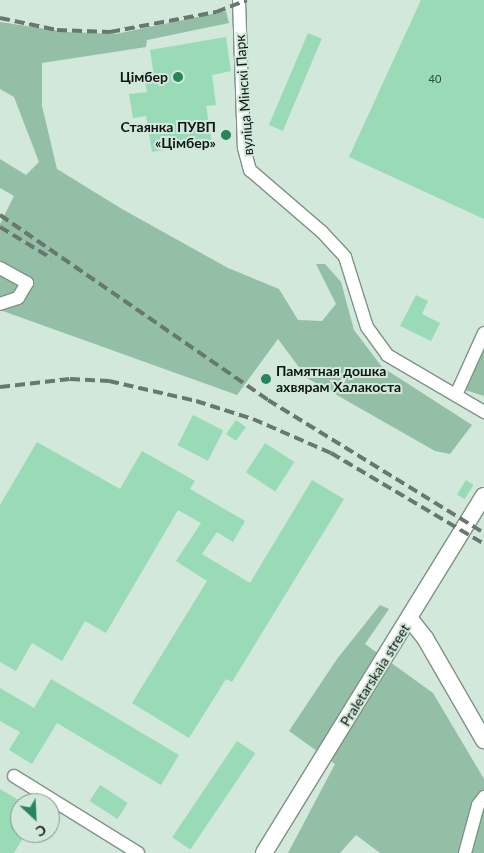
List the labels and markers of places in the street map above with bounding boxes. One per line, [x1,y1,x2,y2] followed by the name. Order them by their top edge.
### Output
[120,69,168,85] place label: Цімбер
[172,71,184,83] marker: Цімбер
[121,119,216,152] place label: Стаянка ПУВП «Цімбер»
[220,129,232,141] marker: Стаянка ПУВП «Цімбер»
[276,363,401,396] place label: Памятная дошка ахвярам Халакоста
[260,373,272,385] marker: Памятная дошка ахвярам Халакоста

